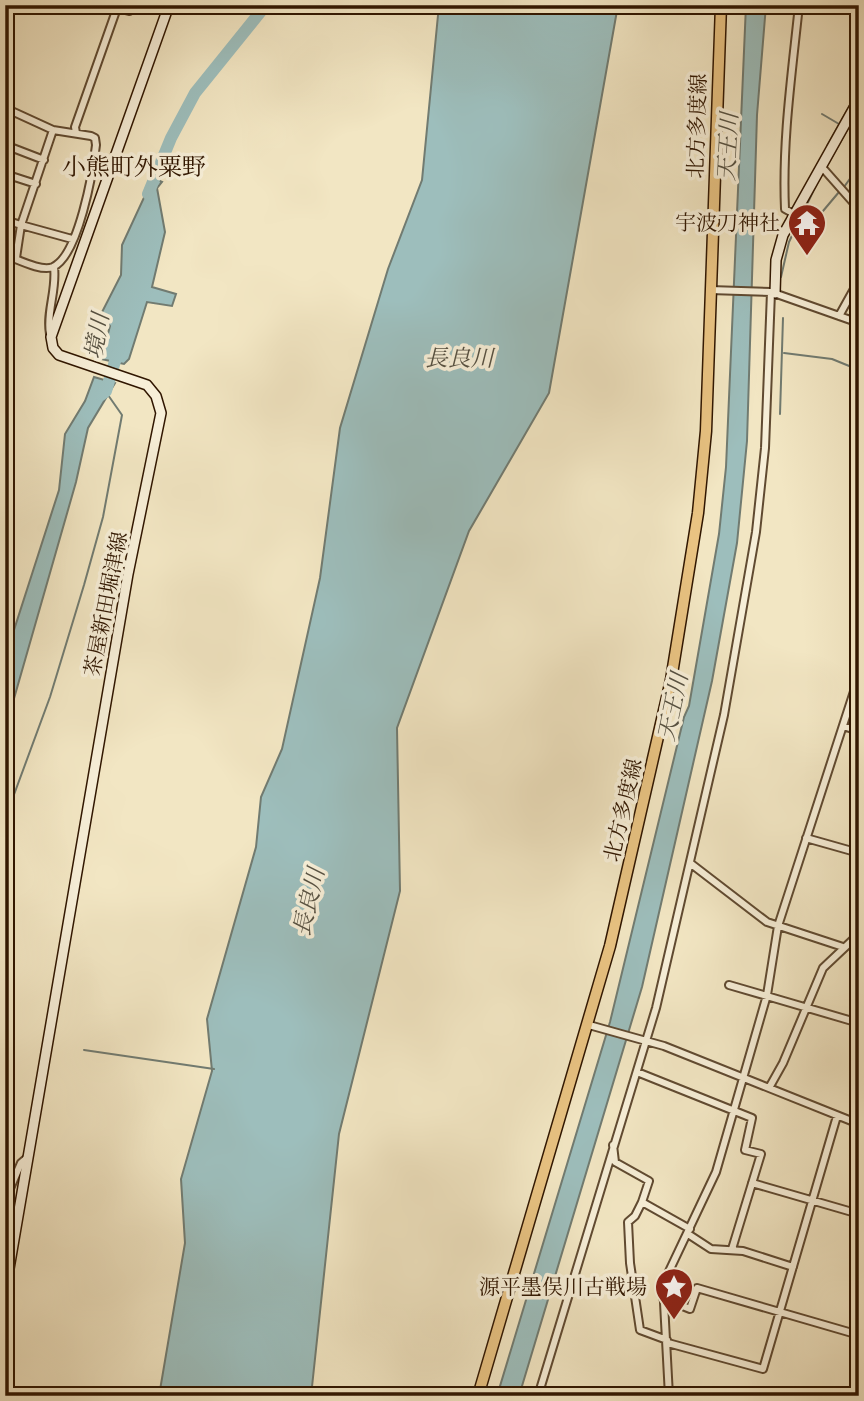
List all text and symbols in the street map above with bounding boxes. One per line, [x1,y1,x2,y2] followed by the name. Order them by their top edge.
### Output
[681,73,713,179] street label: 北方多度線
[711,109,745,182] water label: 天王川
[62,151,206,183] district label: 小熊町外粟野
[786,202,828,257] temple icon: 宇波刀神社
[675,209,780,237] place label: 宇波刀神社
[78,308,117,361] water label: 境川
[425,343,497,374] water label: 長良川
[78,529,134,679] street label: 茶屋新田堀津線
[651,667,696,744] water label: 天王川
[598,756,648,864] street label: 北方多度線
[286,862,333,939] water label: 長良川
[653,1266,695,1321] place icon: 源平墨俣川古戦場
[479,1273,647,1301] place label: 源平墨俣川古戦場

